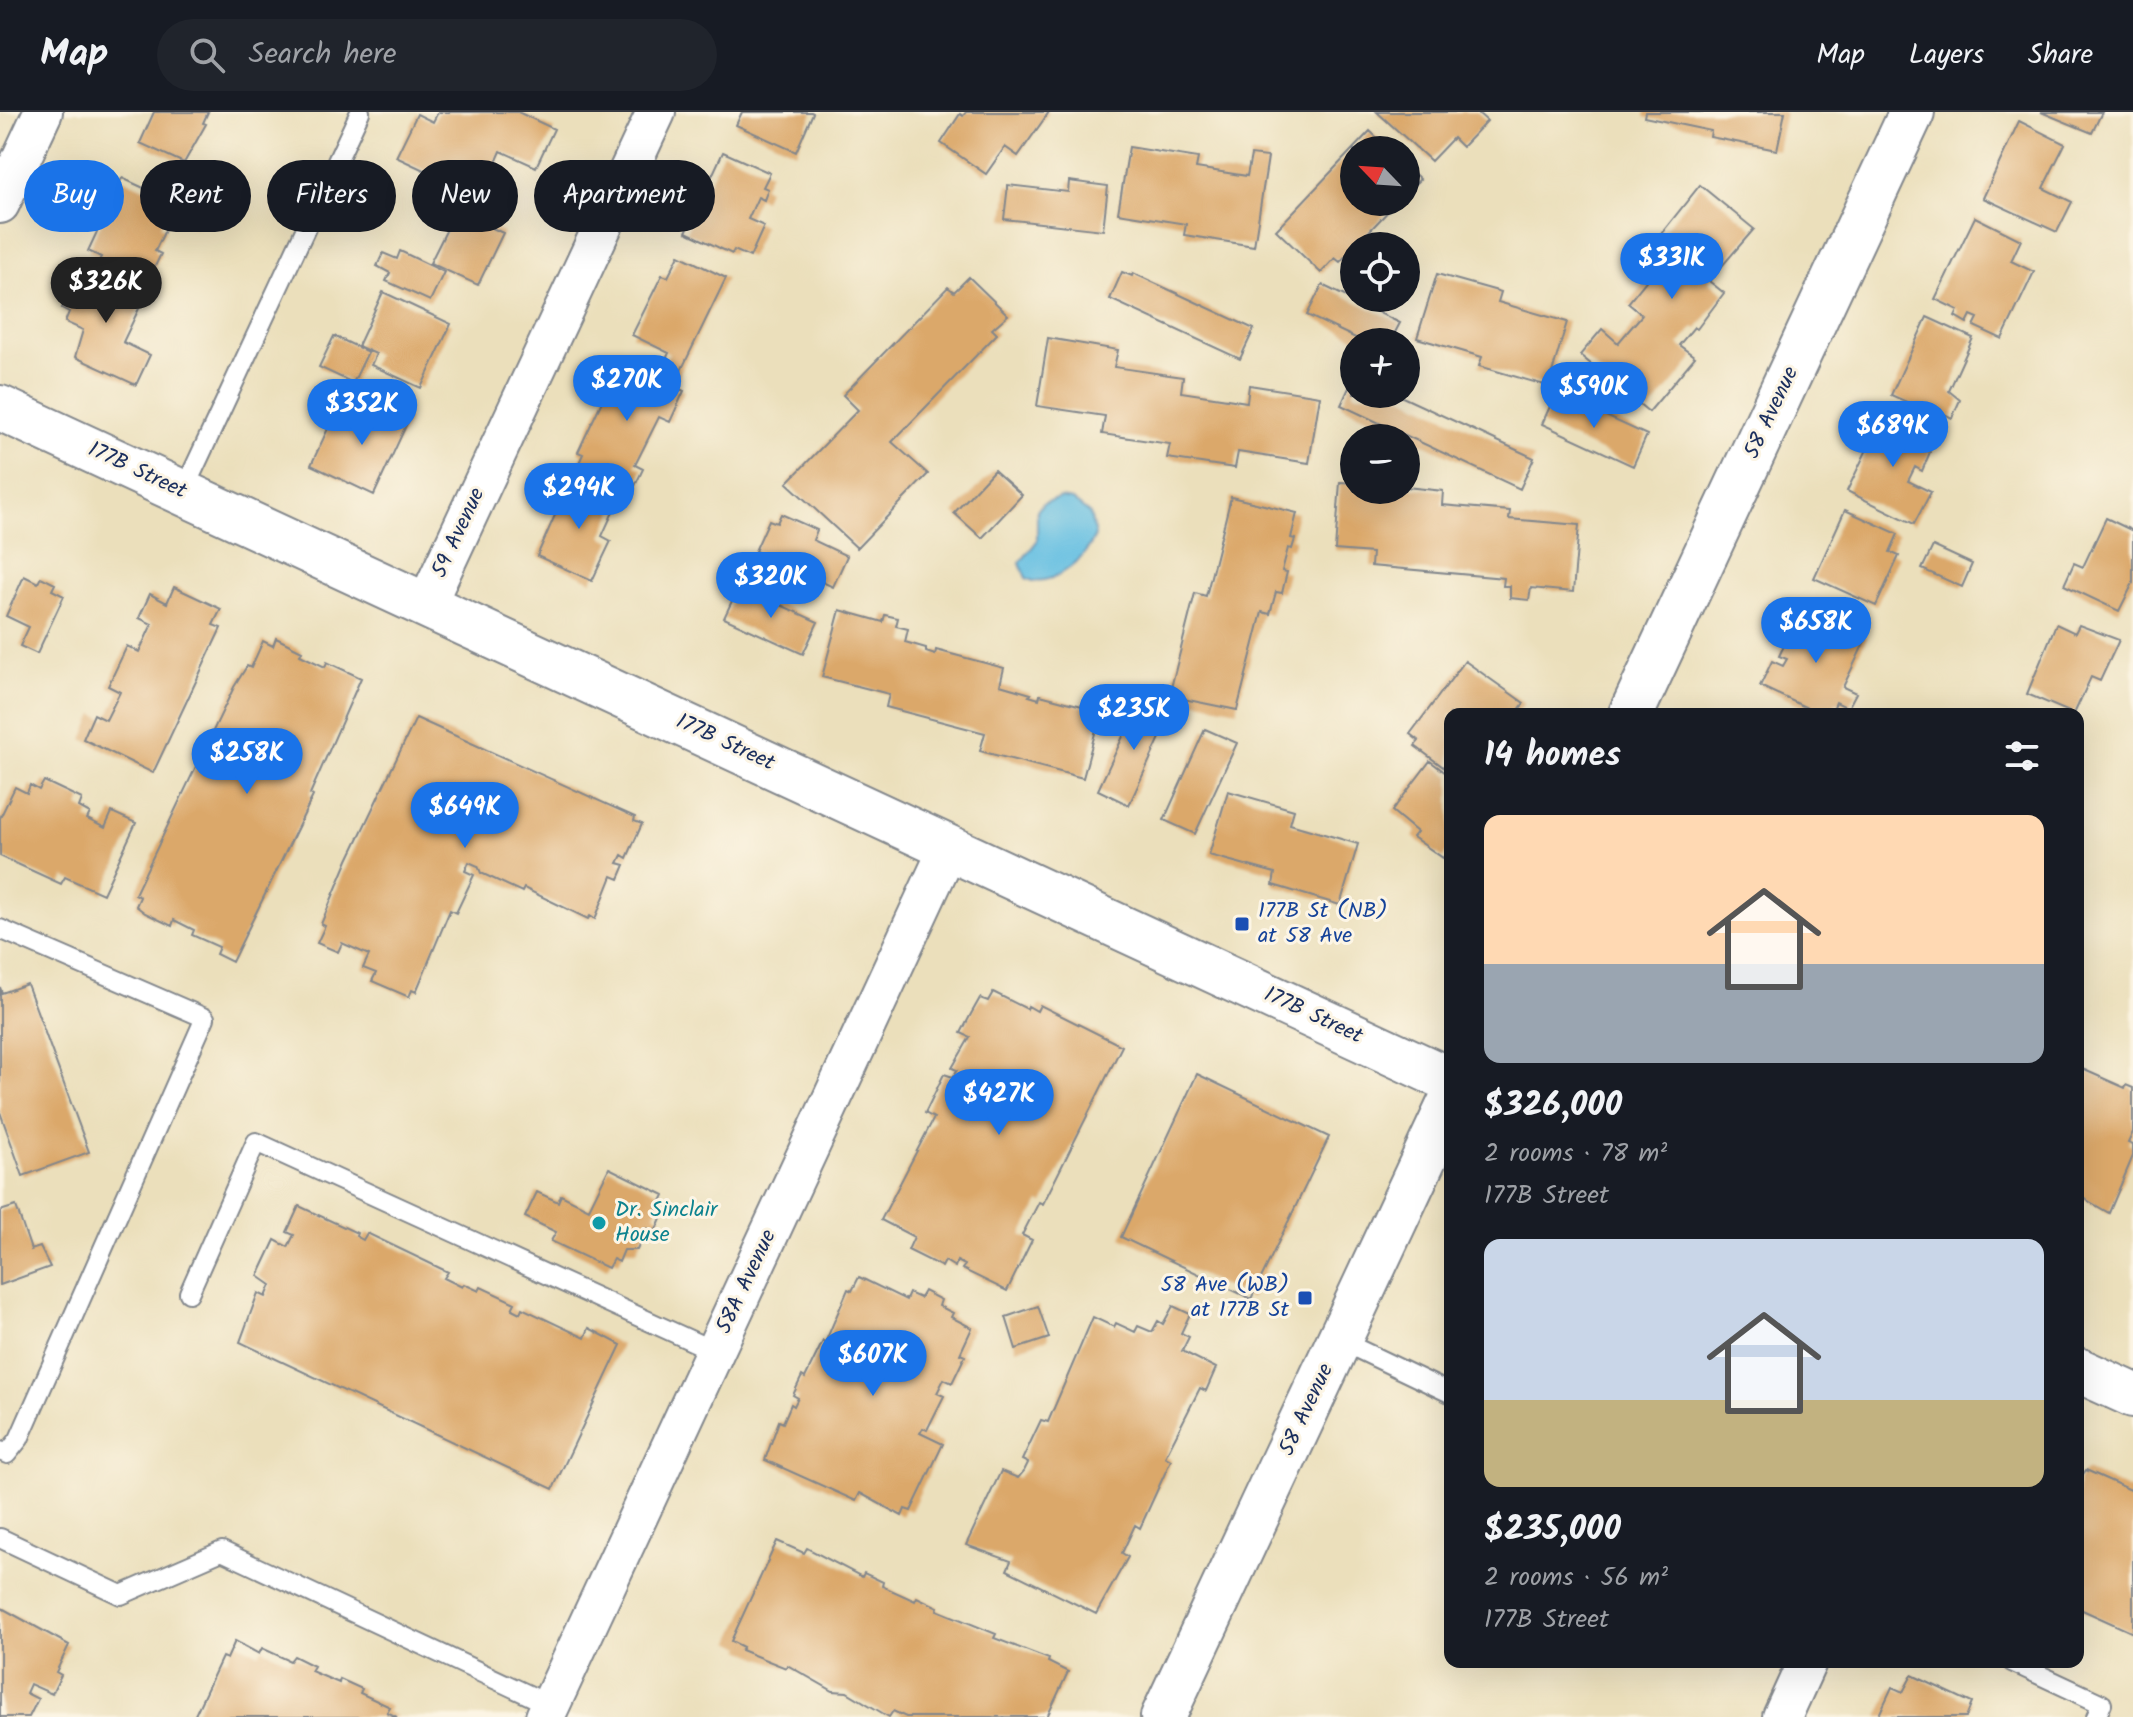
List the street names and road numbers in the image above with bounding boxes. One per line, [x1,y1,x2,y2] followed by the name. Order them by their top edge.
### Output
[1735,361,1809,465] street label: 58 Avenue
[82,433,193,509] street label: 177B Street
[423,482,495,584] street label: 59 Avenue
[670,705,781,781] street label: 177B Street
[1258,978,1369,1054] street label: 177B Street
[707,1224,787,1340] street label: 58A Avenue
[1270,1358,1344,1462] street label: 58 Avenue

